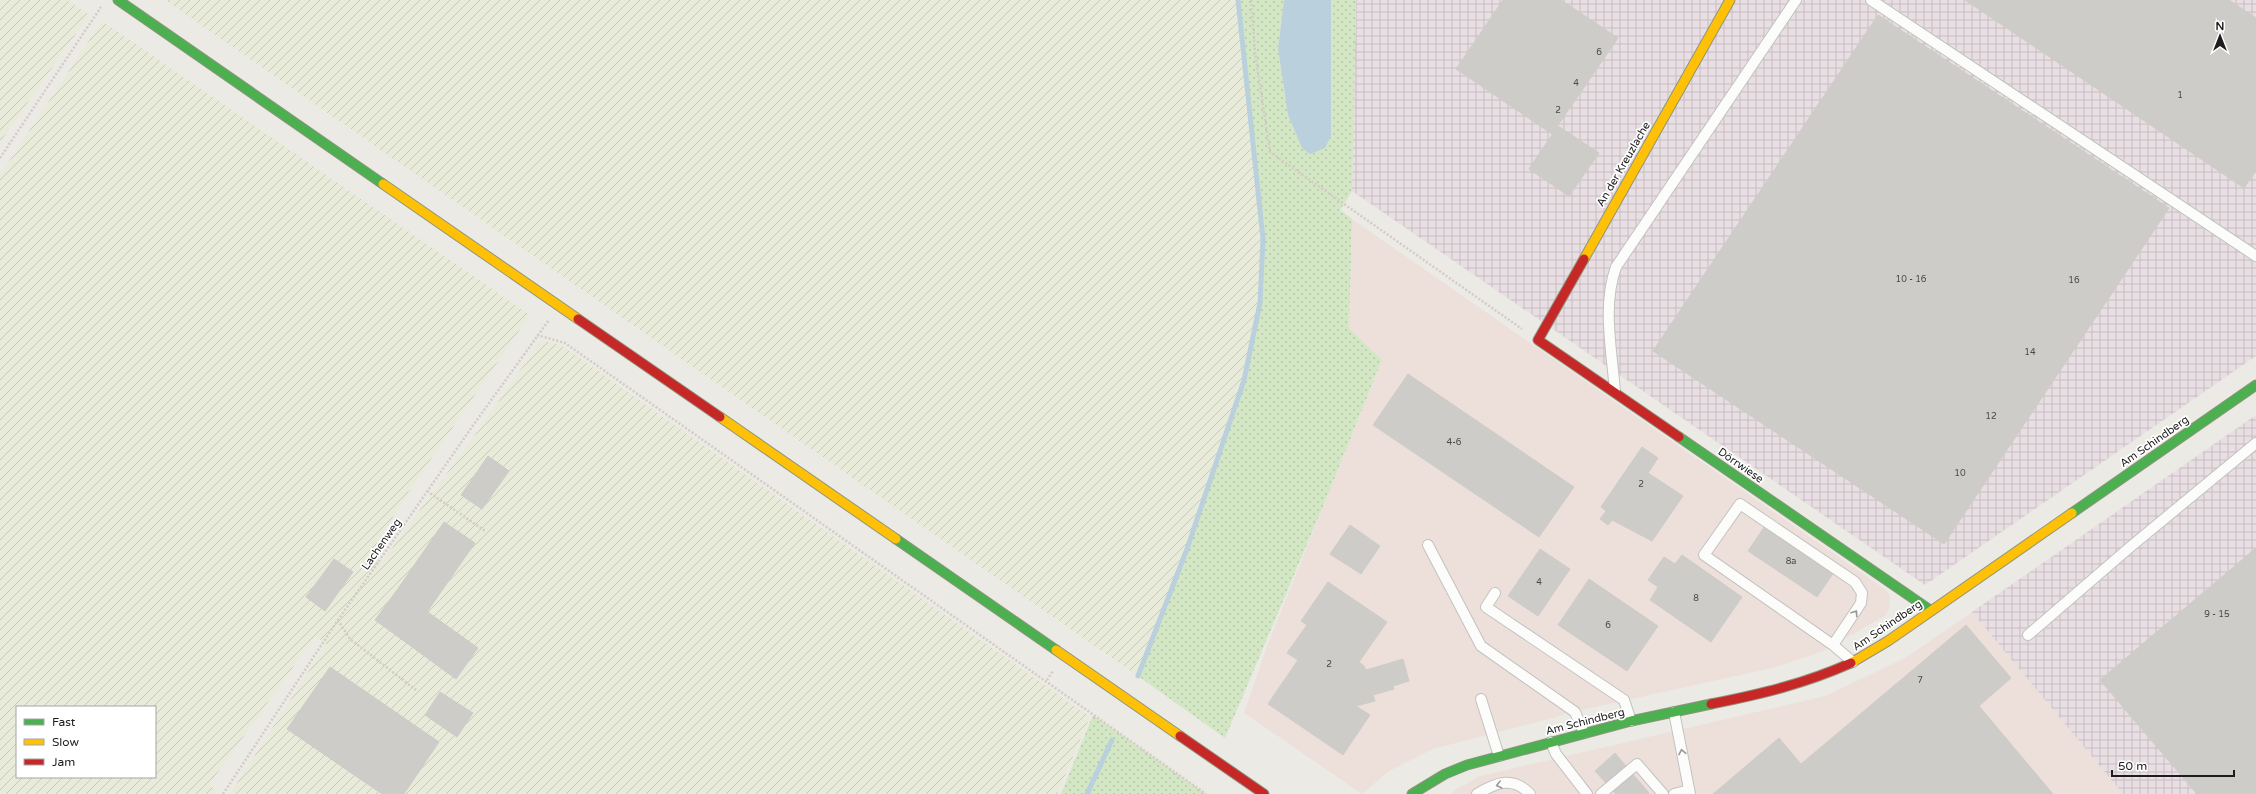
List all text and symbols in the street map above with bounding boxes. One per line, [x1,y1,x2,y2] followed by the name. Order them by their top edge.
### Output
[2200,16,2240,56] north arrow
[2216,20,2224,33] text: N
[1596,47,1602,58] house number: 6
[1573,78,1579,89] house number: 4
[2177,90,2183,101] house number: 1
[1555,105,1561,116] house number: 2
[1594,120,1653,209] street label: An der Kreuzlache
[1896,274,1927,285] house number: 10 - 16
[2068,275,2080,286] house number: 16
[2024,347,2036,358] house number: 14
[1985,411,1997,422] house number: 12
[2117,413,2191,470] street label: Am Schindberg
[1446,437,1462,448] house number: 4-6
[1716,445,1766,486] street label: Dörrwiese
[1954,468,1966,479] house number: 10
[1638,479,1644,490] house number: 2
[359,516,404,572] street label: Lachenweg
[1786,556,1796,567] house number: 8a
[1536,577,1542,588] house number: 4
[1693,593,1699,604] house number: 8
[1850,597,1925,653] street label: Am Schindberg
[2204,609,2230,620] house number: 9 - 15
[1850,610,1858,617] one-way arrow
[1605,620,1611,631] house number: 6
[1326,659,1332,670] house number: 2
[1917,675,1923,686] house number: 7
[1544,705,1626,738] street label: Am Schindberg
[16,706,156,778] legend
[52,715,76,729] text: Fast
[52,735,79,749] text: Slow
[1678,749,1687,755] one-way arrow
[2112,752,2234,778] scale bar
[52,755,75,769] text: Jam
[2118,759,2147,773] text: 50 m
[1495,781,1502,789] one-way arrow

